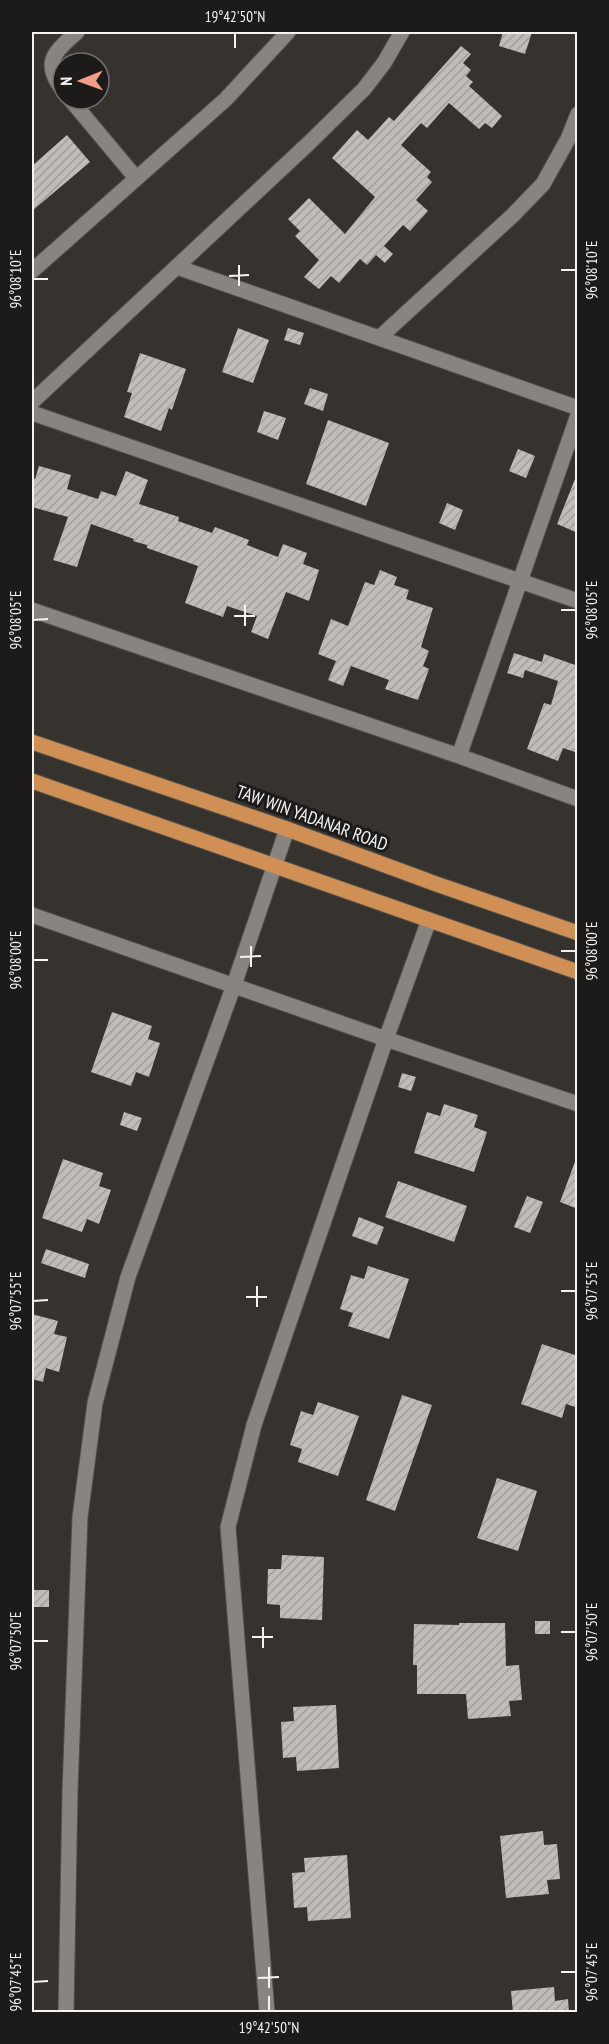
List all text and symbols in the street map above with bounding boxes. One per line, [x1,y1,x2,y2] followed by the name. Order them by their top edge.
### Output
[205,7,265,26] text: 19°42'50"N
[51,51,111,111] north arrow
[56,77,76,86] text: N
[582,240,601,300] text: 96°08'10"E
[6,249,25,309] text: 96°08'10"E
[582,580,601,640] text: 96°08'05"E
[6,590,25,650] text: 96°08'05"E
[233,779,391,856] street label: TAW WIN YADANAR ROAD
[582,921,601,981] text: 96°08'00"E
[6,930,25,990] text: 96°08'00"E
[582,1261,601,1321] text: 96°07'55"E
[6,1271,25,1331] text: 96°07'55"E
[582,1602,601,1662] text: 96°07'50"E
[6,1611,25,1671] text: 96°07'50"E
[582,1942,601,2002] text: 96°07'45"E
[6,1952,25,2012] text: 96°07'45"E
[239,2018,299,2037] text: 19°42'50"N

